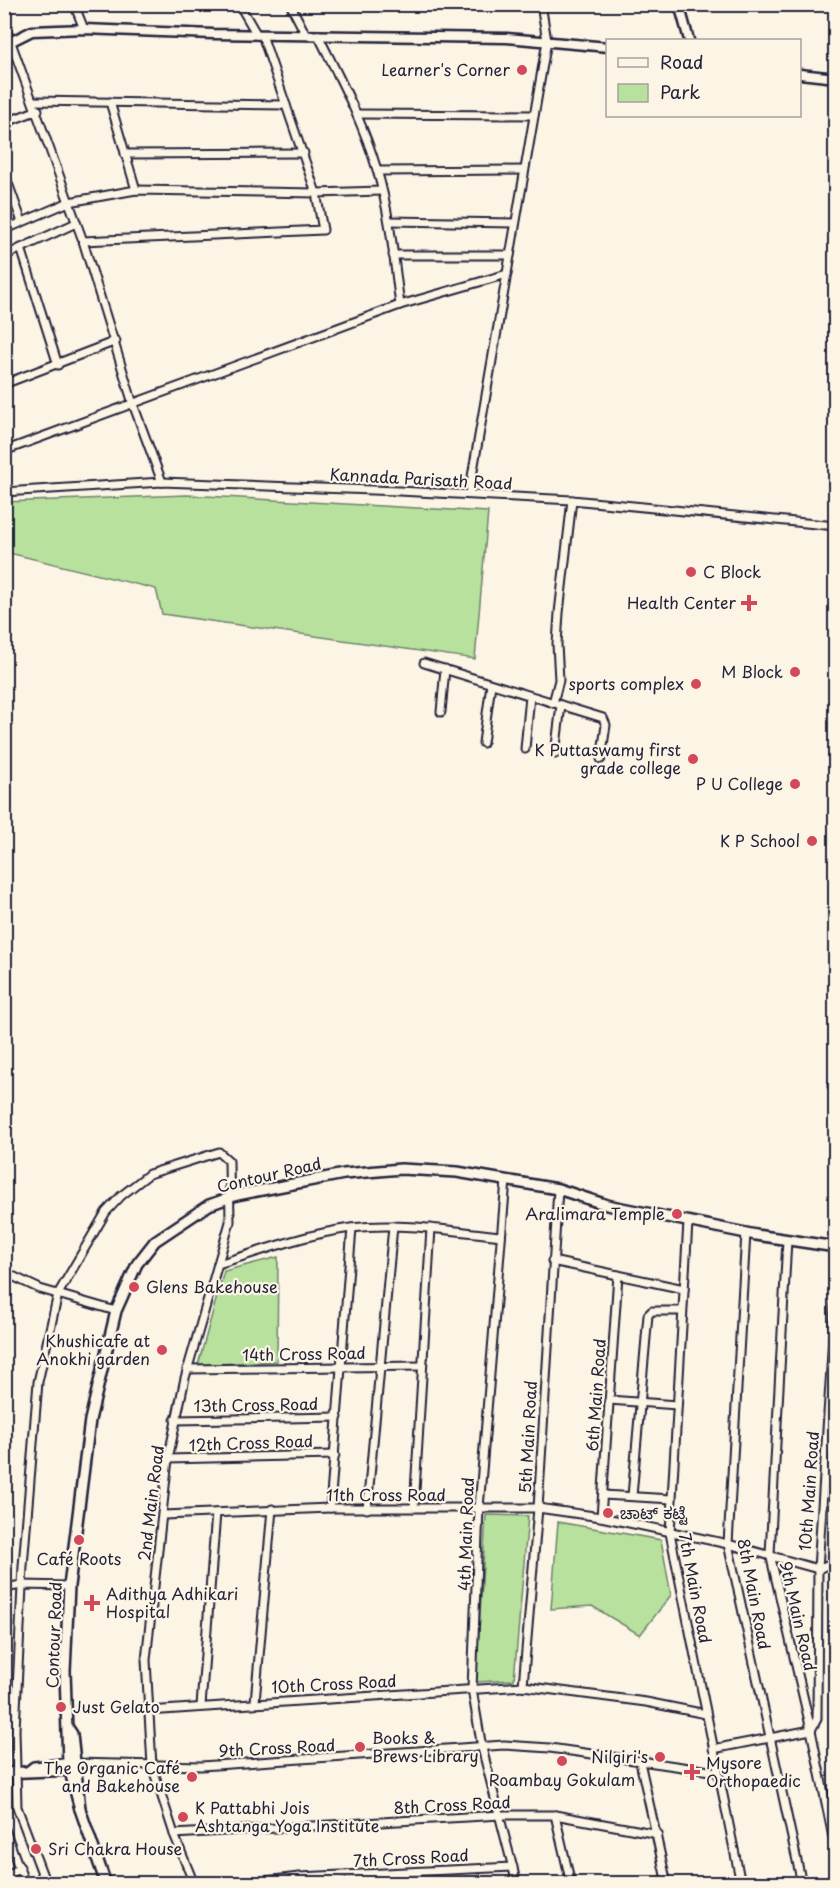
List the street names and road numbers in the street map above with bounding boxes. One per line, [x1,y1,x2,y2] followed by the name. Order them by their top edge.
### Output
[329,461,513,495] street label: Kannada Parisath Road
[214,1150,323,1198] street label: Contour Road
[579,1338,611,1452] street label: 6th Main Road
[242,1340,366,1366] street label: 14th Cross Road
[512,1380,542,1494] street label: 5th Main Road
[193,1391,319,1417] street label: 13th Cross Road
[188,1428,314,1456] street label: 12th Cross Road
[792,1430,824,1552] street label: 10th Main Road
[131,1444,169,1562] street label: 2nd Main Road
[451,1477,479,1591] street label: 4th Main Road
[326,1482,446,1506] street label: 11th Cross Road
[674,1531,718,1645] street label: 7th Main Road
[732,1536,778,1651] street label: 8th Main Road
[775,1559,823,1673] street label: 9th Main Road
[39,1581,67,1689] street label: Contour Road
[271,1668,397,1698] street label: 10th Cross Road
[218,1732,336,1762] street label: 9th Cross Road
[393,1789,511,1819] street label: 8th Cross Road
[353,1842,469,1872] street label: 7th Cross Road

